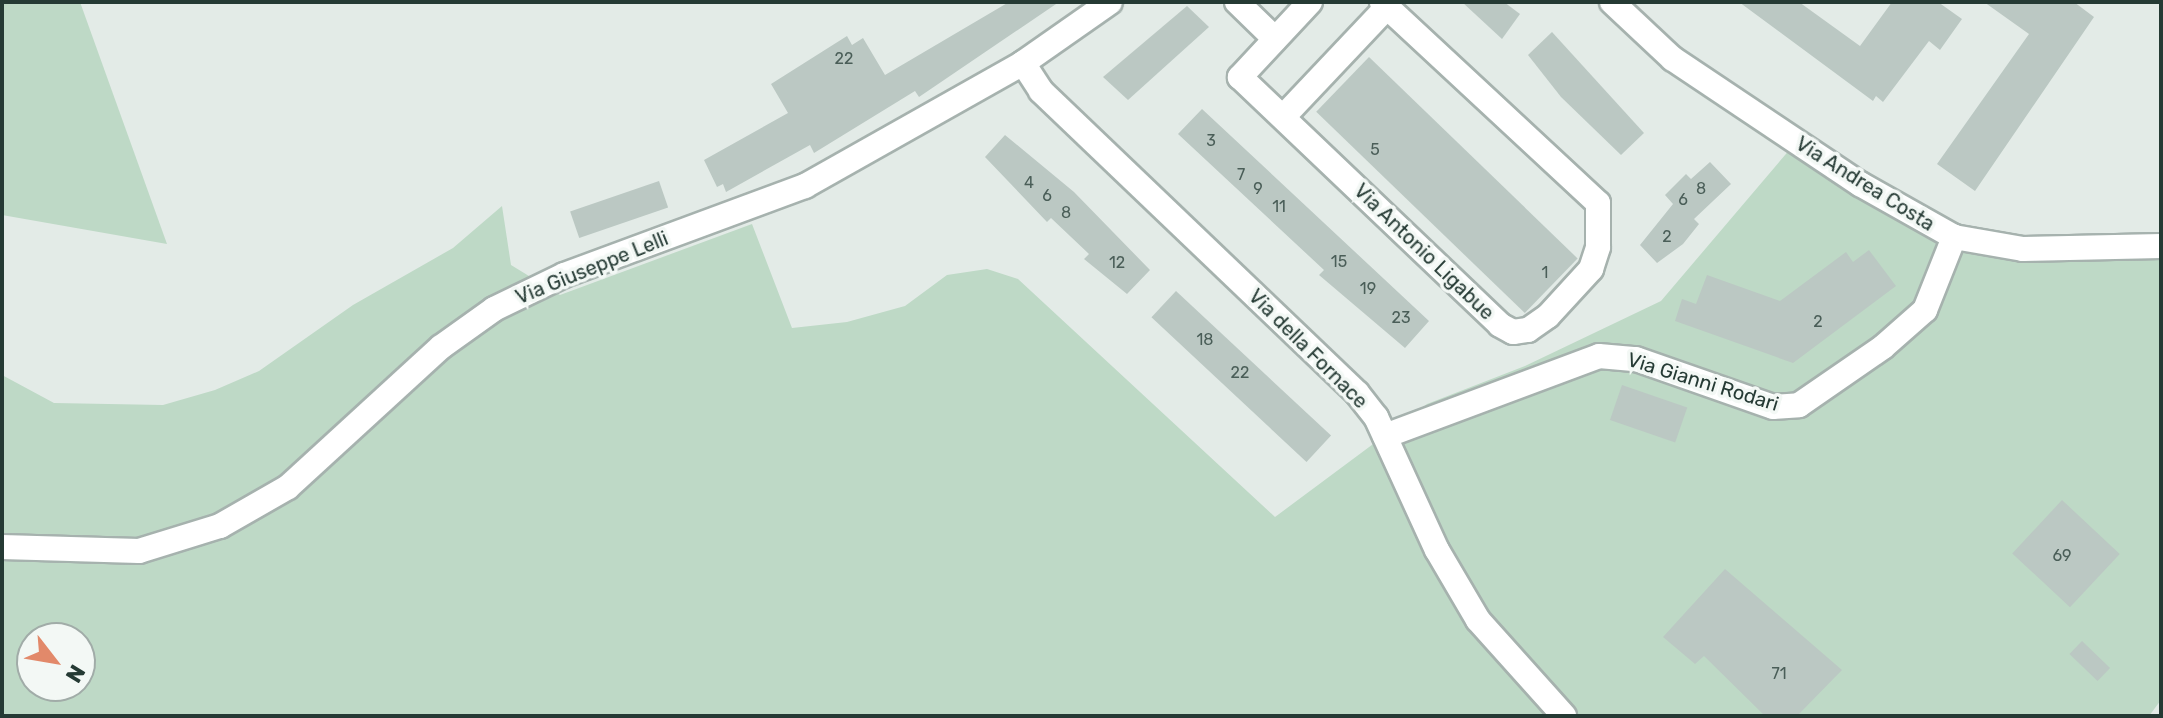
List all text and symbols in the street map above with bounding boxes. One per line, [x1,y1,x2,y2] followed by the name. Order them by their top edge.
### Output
[835,49,853,69] house number: 22
[1206,131,1216,151] house number: 3
[1791,132,1939,236] street label: Via Andrea Costa
[1370,140,1380,160] house number: 5
[1237,165,1245,185] house number: 7
[1024,173,1034,193] house number: 4
[1253,179,1263,199] house number: 9
[1349,179,1499,325] street label: Via Antonio Ligabue
[1696,179,1706,199] house number: 8
[1042,186,1052,206] house number: 6
[1678,190,1688,210] house number: 6
[1272,197,1286,217] house number: 11
[1061,203,1071,223] house number: 8
[512,226,672,310] street label: Via Giuseppe Lelli
[1662,227,1672,247] house number: 2
[1331,252,1347,272] house number: 15
[1109,253,1125,273] house number: 12
[1542,263,1548,283] house number: 1
[1360,279,1376,299] house number: 19
[1243,284,1373,414] street label: Via della Fornace
[1391,308,1411,328] house number: 23
[1813,312,1823,332] house number: 2
[1196,330,1214,350] house number: 18
[1624,348,1782,416] street label: Via Gianni Rodari
[1231,363,1249,383] house number: 22
[2052,546,2072,566] house number: 69
[16,622,96,702] north arrow
[60,660,91,687] text: N
[1771,664,1787,684] house number: 71

